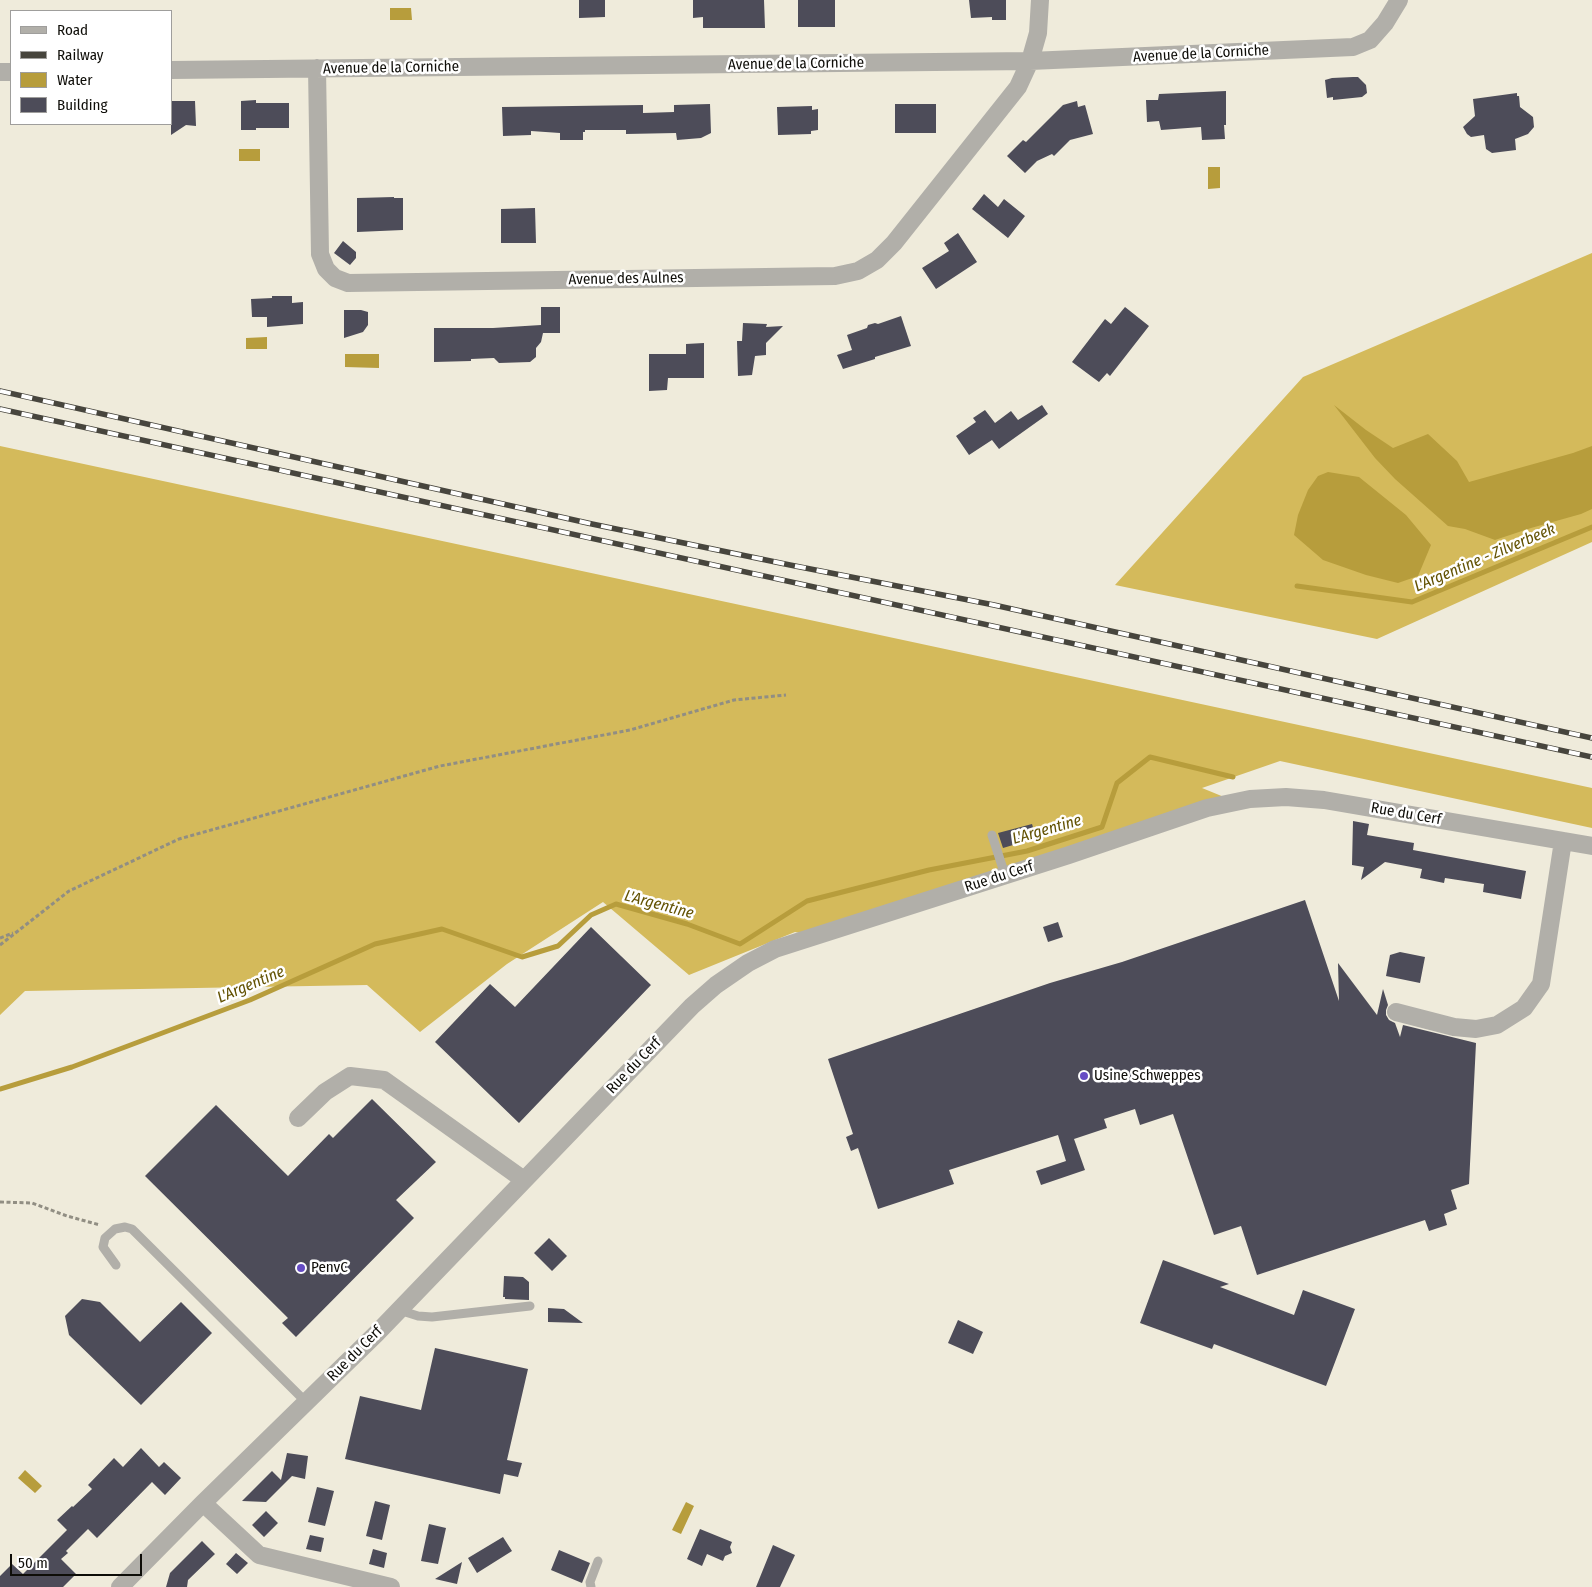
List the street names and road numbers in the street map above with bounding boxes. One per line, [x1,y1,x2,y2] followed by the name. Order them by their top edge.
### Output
[1133,41,1269,67] street label: Avenue de la Corniche
[728,54,864,74] street label: Avenue de la Corniche
[323,58,459,78] street label: Avenue de la Corniche
[568,269,684,289] street label: Avenue des Aulnes
[1370,799,1442,829] street label: Rue du Cerf
[962,857,1036,897] street label: Rue du Cerf
[603,1034,665,1098] street label: Rue du Cerf
[324,1323,386,1385] street label: Rue du Cerf

